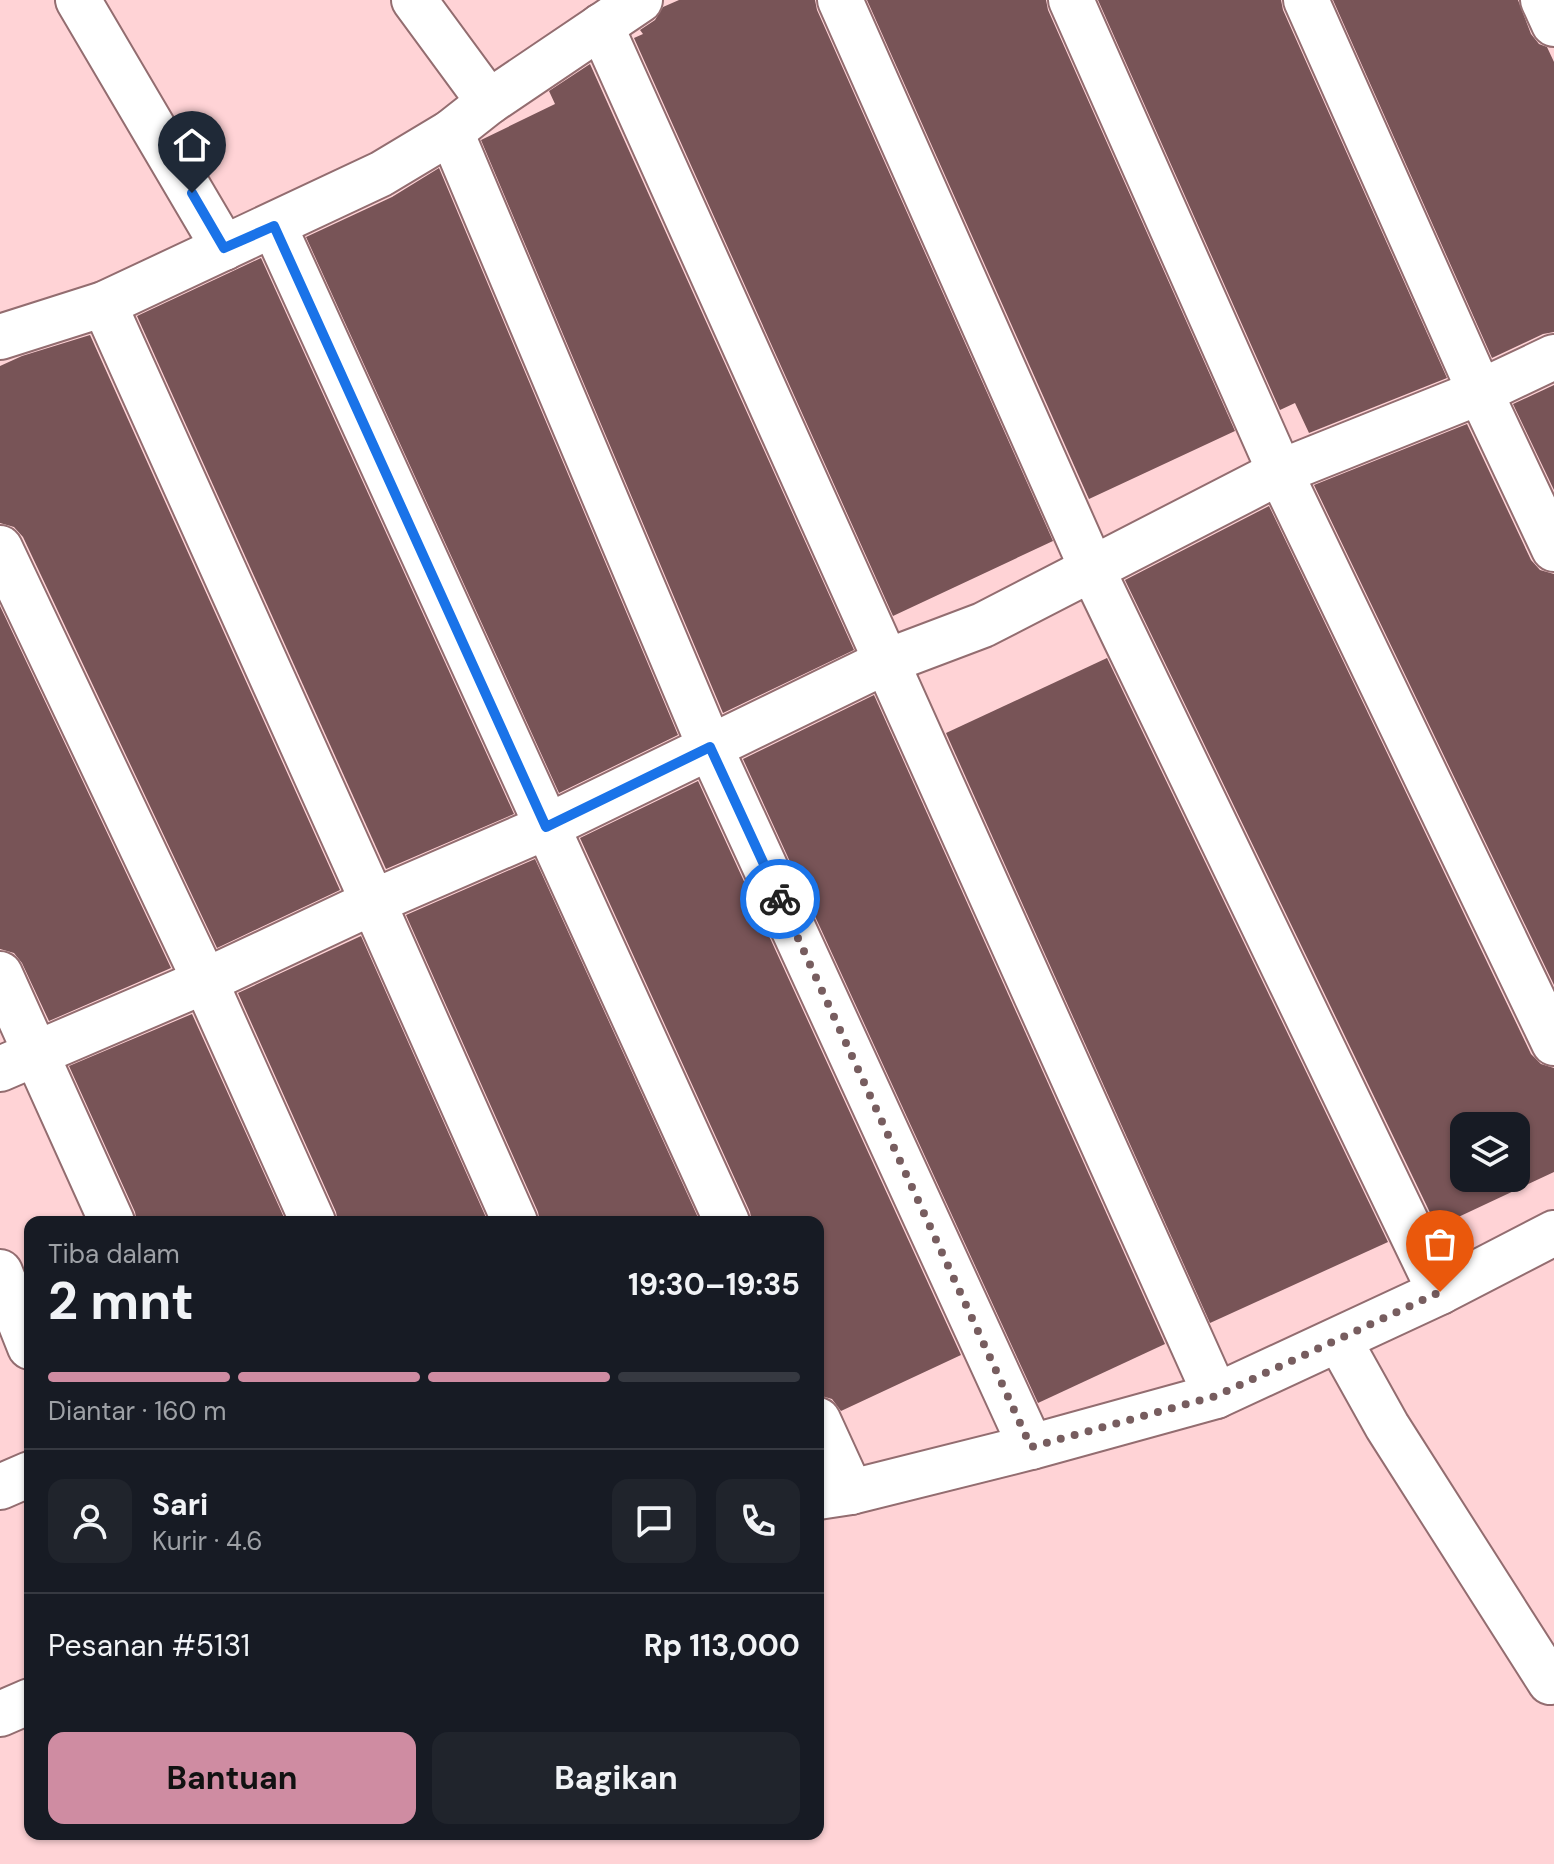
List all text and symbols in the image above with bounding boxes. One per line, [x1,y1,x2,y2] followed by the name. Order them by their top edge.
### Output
[158,111,226,193] pin
[170,123,214,167] icon: home
[740,859,820,939] courier
[758,877,802,921] icon: bike
[1450,1112,1530,1192] map controls
[1450,1112,1530,1192] button: layers
[1406,1210,1474,1292] pin
[1418,1222,1462,1266] icon: bag
[48,1237,180,1271] text: Tiba dalam
[628,1265,800,1304] text: 19:30–19:35
[48,1267,194,1335] text: 2 mnt
[48,1394,226,1428] text: Diantar · 160 m
[48,1479,132,1563] button: person
[612,1479,696,1563] button: chat
[716,1479,800,1563] button: phone
[152,1485,208,1524] text: Sari
[152,1524,263,1558] text: Kurir · 4.6
[48,1626,250,1665] text: Pesanan #5131
[644,1626,800,1665] text: Rp 113,000
[48,1732,416,1824] button: Bantuan
[432,1732,800,1824] button: Bagikan

